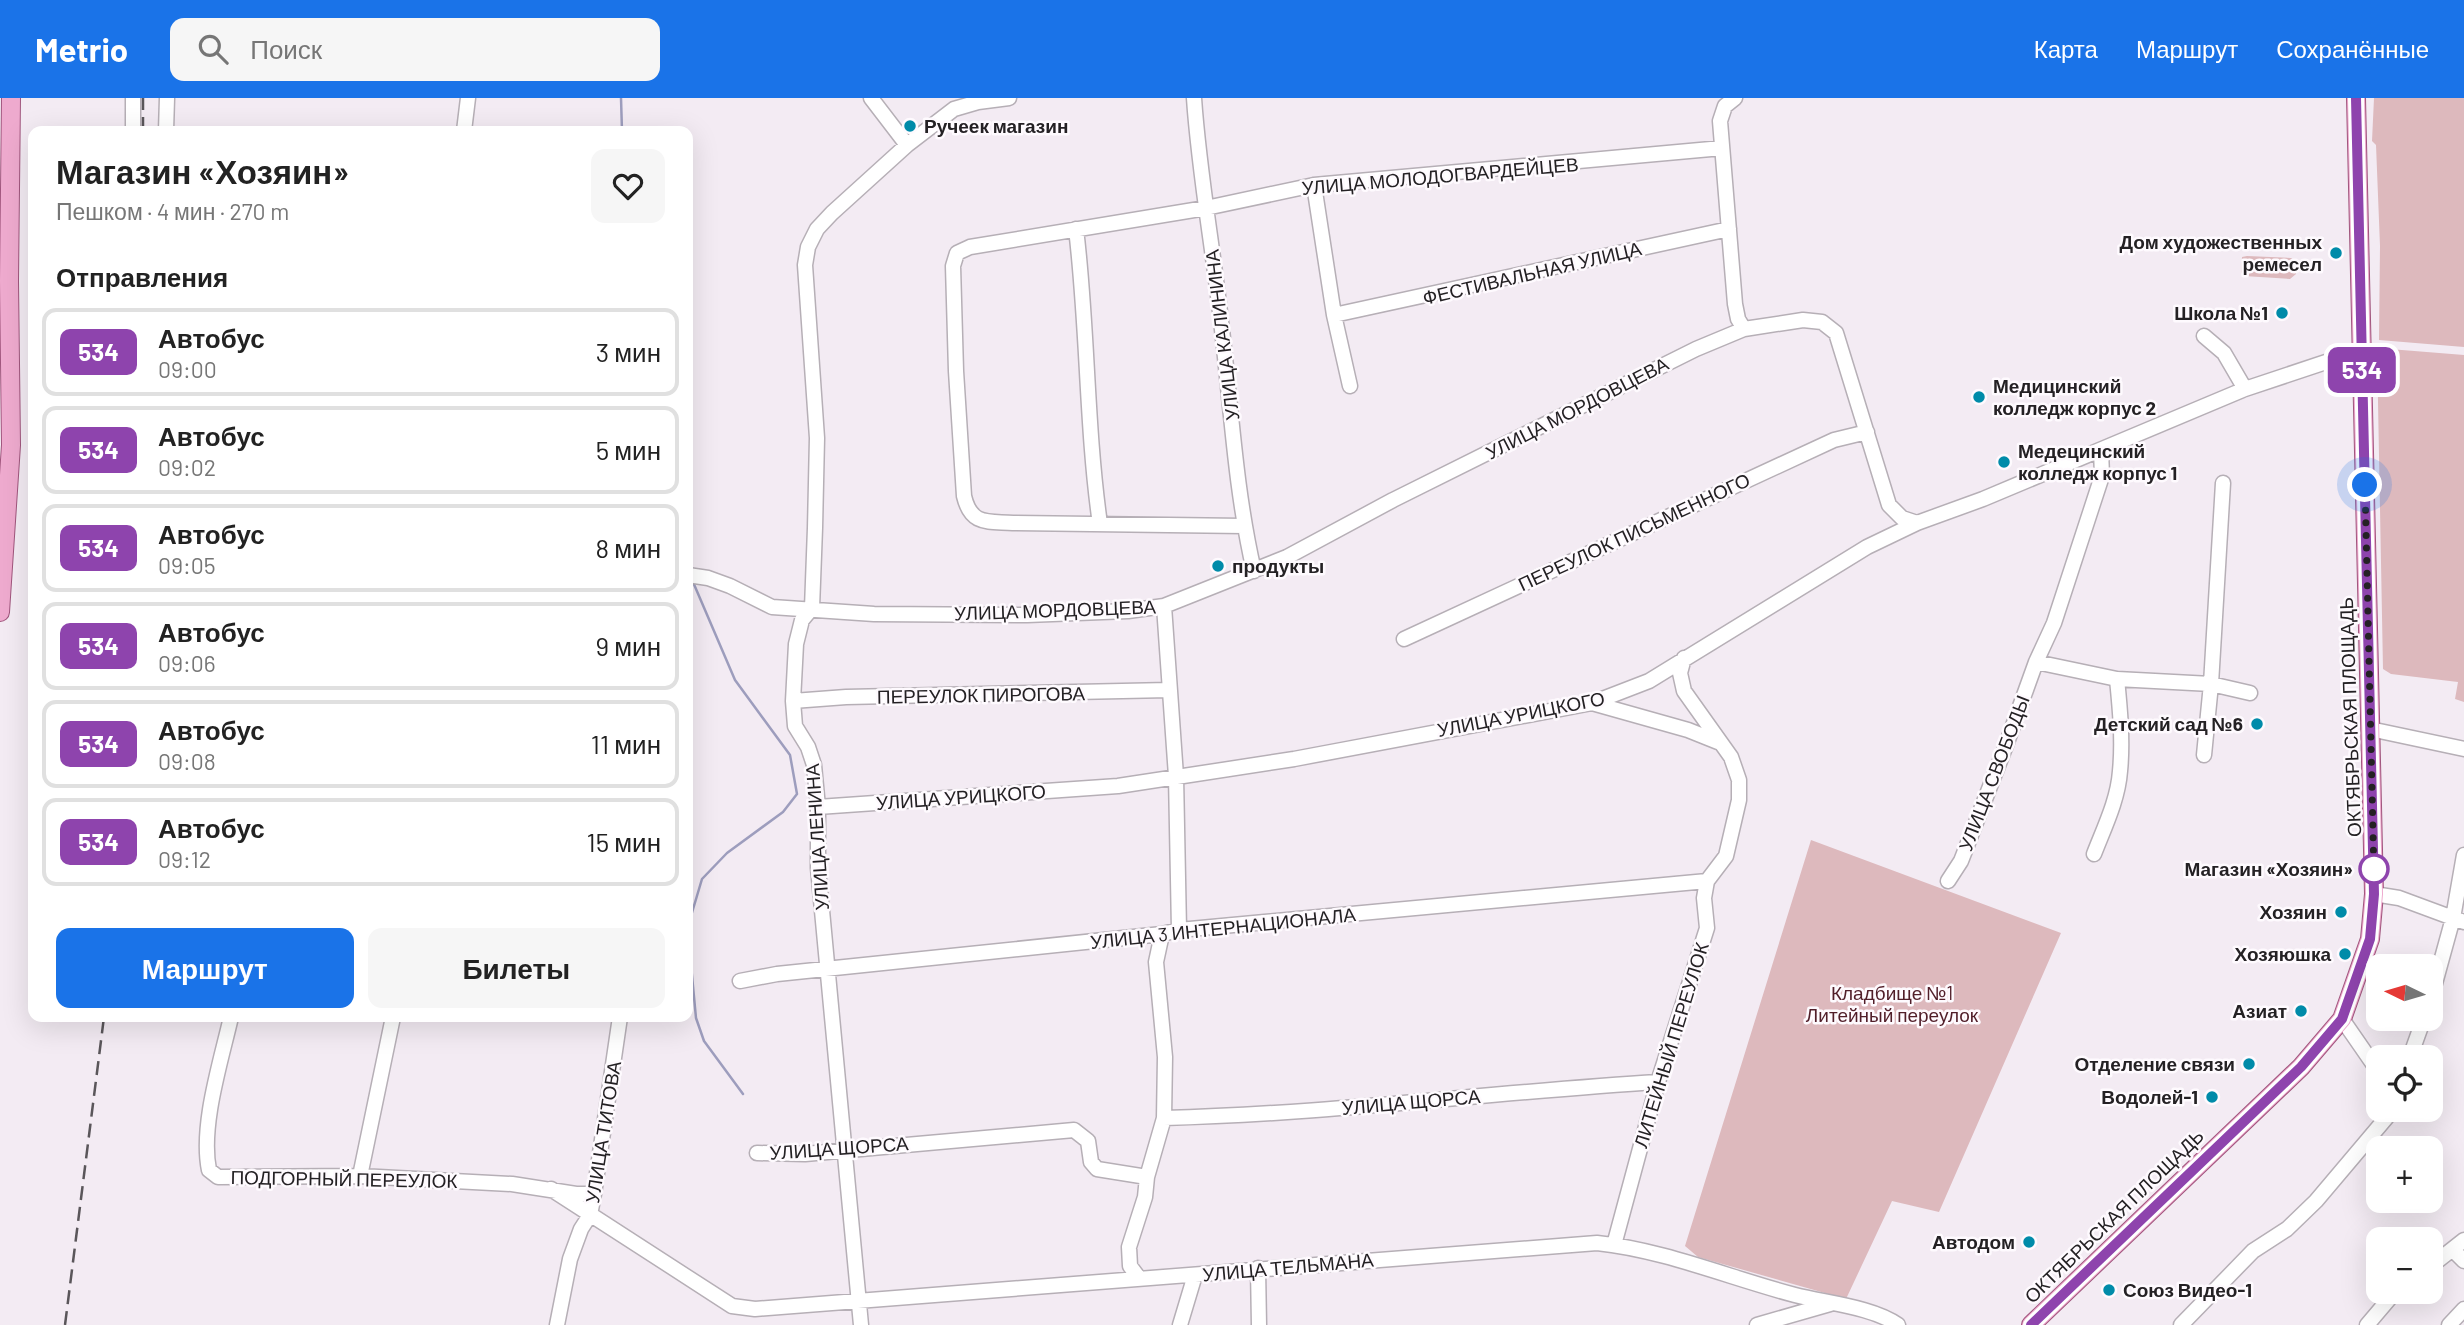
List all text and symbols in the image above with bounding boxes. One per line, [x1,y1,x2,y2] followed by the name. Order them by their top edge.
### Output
[170,18,660,81] search box
[35,29,128,69] text: Metrio
[194,30,232,68] icon: search
[250,33,322,64] text: Поиск
[2034,34,2098,63] text: Карта
[2136,34,2238,63] text: Маршрут
[2276,34,2429,63] text: Сохранённые
[924,114,1068,137] place label: Ручеек магазин
[902,118,918,134] marker: Ручеек магазин
[591,149,665,223] button: heart
[56,151,349,191] text: Магазин «Хозяин»
[1300,152,1579,199] street label: УЛИЦА МОЛОДОГВАРДЕЙЦЕВ
[56,197,289,225] text: Пешком · 4 мин · 270 m
[2120,230,2322,275] place label: Дом художественных ремесел
[1420,236,1644,309] street label: ФЕСТИВАЛЬНАЯ УЛИЦА
[2328,245,2344,261] marker: Дом художественных ремесел
[1200,248,1243,422] street label: УЛИЦА КАЛИНИНА
[56,261,228,292] text: Отправления
[2174,301,2268,324] place label: Школа №1
[2274,305,2290,321] marker: Школа №1
[158,322,265,353] text: Автобус
[596,336,661,367] text: 3 мин
[78,337,119,366] text: 534
[2322,347,2402,393] line badge: 534
[1482,351,1672,464] street label: УЛИЦА МОРДОВЦЕВА
[158,355,217,383] text: 09:00
[2342,355,2382,384] text: 534
[1993,374,2156,419] place label: Медицинский колледж корпус 2
[1971,389,1987,405] marker: Медицинский колледж корпус 2
[158,420,265,451] text: Автобус
[596,434,661,465] text: 5 мин
[78,435,119,464] text: 534
[2018,439,2177,484] place label: Медецинский колледж корпус 1
[158,453,216,481] text: 09:02
[1996,454,2012,470] marker: Медецинский колледж корпус 1
[2347,467,2382,502] your location
[1514,468,1753,595] street label: ПЕРЕУЛОК ПИСЬМЕННОГО
[158,518,265,549] text: Автобус
[595,532,661,563] text: 8 мин
[78,533,119,562] text: 534
[158,551,216,579] text: 09:05
[1232,554,1324,577] place label: продукты
[1210,558,1226,574] marker: продукты
[954,594,1157,625] street label: УЛИЦА МОРДОВЦЕВА
[2334,597,2365,837] street label: ОКТЯБРЬСКАЯ ПЛОЩАДЬ
[158,616,265,647] text: Автобус
[595,630,661,661] text: 9 мин
[78,631,119,660] text: 534
[158,649,216,677] text: 09:06
[877,681,1086,708] street label: ПЕРЕУЛОК ПИРОГОВА
[1435,686,1607,741] street label: УЛИЦА УРИЦКОГО
[1953,692,2034,854] street label: УЛИЦА СВОБОДЫ
[2094,712,2243,735] place label: Детский сад №6
[158,714,265,745] text: Автобус
[2249,716,2265,732] marker: Детский сад №6
[591,728,661,759] text: 11 мин
[78,729,119,758] text: 534
[158,747,216,775] text: 09:08
[800,763,833,911] street label: УЛИЦА ЛЕНИНА
[875,779,1047,814] street label: УЛИЦА УРИЦКОГО
[158,812,265,843] text: Автобус
[587,826,661,857] text: 15 мин
[78,827,119,856] text: 534
[158,845,211,873] text: 09:12
[2359,854,2389,884] marker: Магазин «Хозяин»
[2184,857,2353,880] place label: Магазин «Хозяин»
[2260,900,2327,923] place label: Хозяин
[1089,902,1357,953] street label: УЛИЦА 3 ИНТЕРНАЦИОНАЛА
[2333,904,2349,920] marker: Хозяин
[56,928,354,1008] button: Маршрут
[368,928,665,1008] button: Билеты
[1628,939,1713,1150] street label: ЛИТЕЙНЫЙ ПЕРЕУЛОК
[2235,942,2331,965] place label: Хозяюшка
[2337,946,2353,962] marker: Хозяюшка
[2366,954,2443,1031] north arrow
[2366,954,2443,1304] map controls
[1806,981,1979,1026] park label: Кладбище №1 Литейный переулок
[2232,999,2287,1022] place label: Азиат
[2293,1003,2309,1019] marker: Азиат
[2366,1045,2443,1122] button: locate
[2074,1052,2235,1075] place label: Отделение связи
[2241,1056,2257,1072] marker: Отделение связи
[580,1059,625,1205] street label: УЛИЦА ТИТОВА
[1341,1084,1482,1119] street label: УЛИЦА ЩОРСА
[2101,1085,2198,1108] place label: Водолей-1
[2204,1089,2220,1105] marker: Водолей-1
[2019,1124,2208,1307] street label: ОКТЯБРЬСКАЯ ПЛОЩАДЬ
[769,1131,909,1164] street label: УЛИЦА ЩОРСА
[2366,1136,2443,1213] button: +
[230,1165,458,1192] street label: ПОДГОРНЫЙ ПЕРЕУЛОК
[2366,1227,2443,1304] button: −
[1932,1230,2015,1253] place label: Автодом
[2021,1234,2037,1250] marker: Автодом
[1201,1248,1375,1285] street label: УЛИЦА ТЕЛЬМАНА
[2123,1278,2252,1301] place label: Союз Видео-1
[2101,1282,2117,1298] marker: Союз Видео-1

